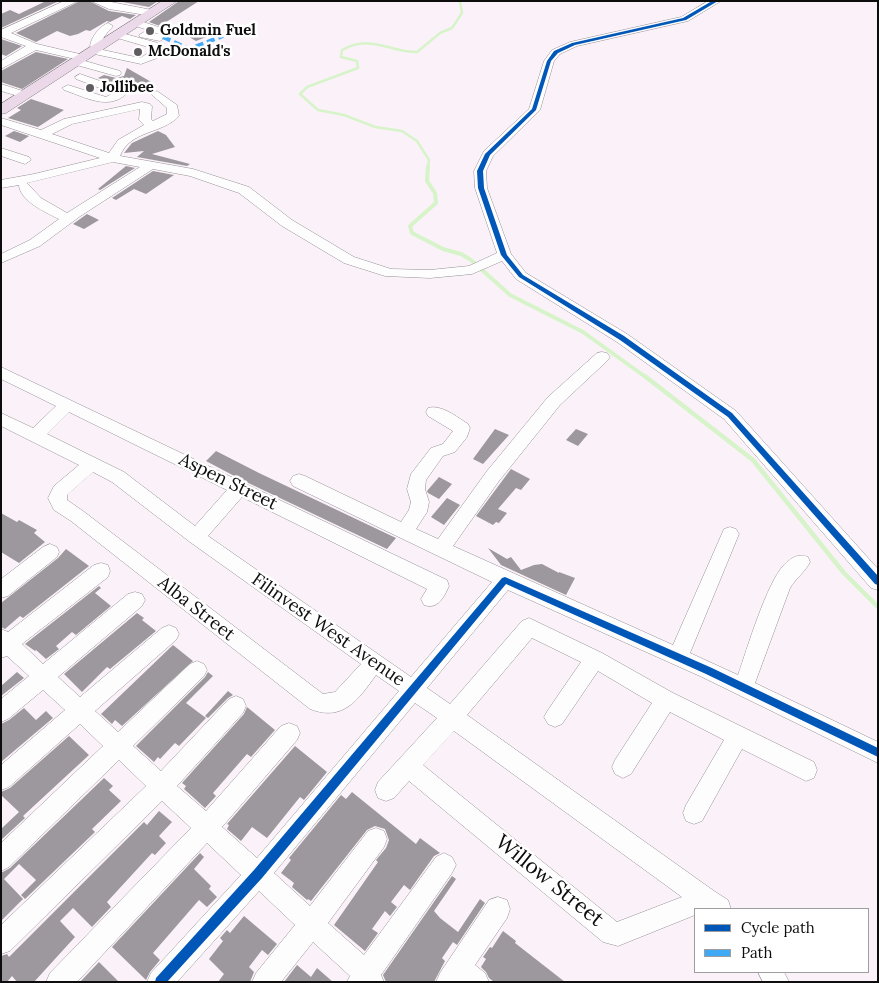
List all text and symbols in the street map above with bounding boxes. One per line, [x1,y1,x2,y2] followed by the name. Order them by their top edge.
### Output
[160,22,256,40] place label: Goldmin Fuel
[144,25,156,37] marker: Goldmin Fuel
[148,43,231,61] place label: McDonald's
[132,46,144,58] marker: McDonald's
[100,79,154,97] place label: Jollibee
[84,82,96,94] marker: Jollibee
[175,449,281,515] street label: Aspen Street
[247,569,409,691] street label: Filinvest West Avenue
[153,572,239,646] street label: Alba Street
[490,830,608,932] street label: Willow Street
[694,908,869,973] legend
[741,918,815,937] text: Cycle path
[741,943,772,962] text: Path

